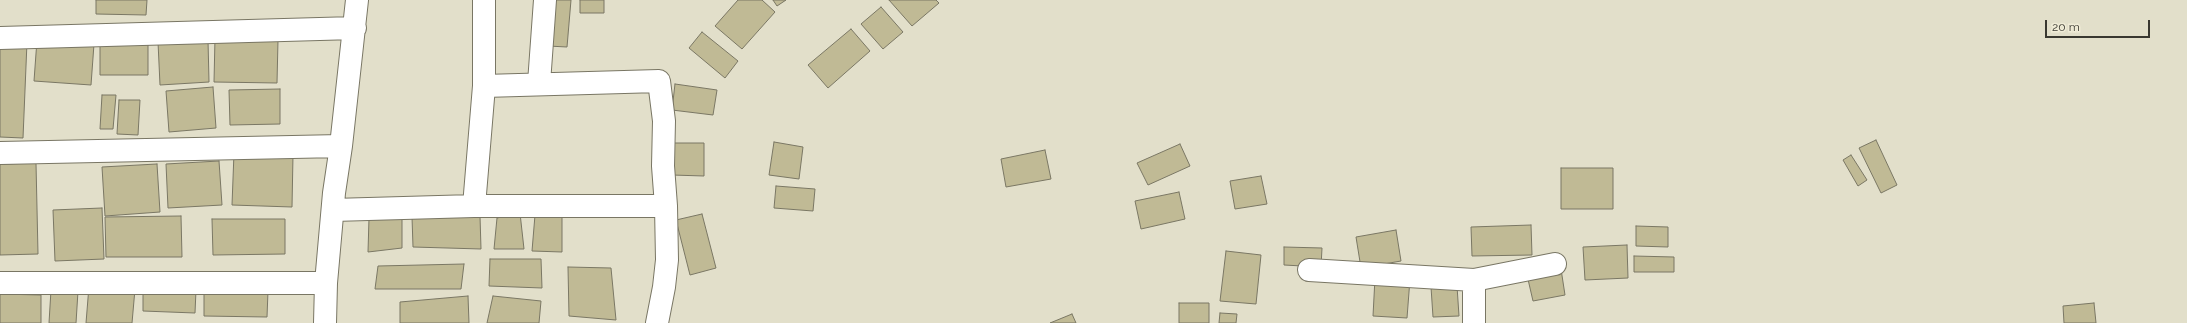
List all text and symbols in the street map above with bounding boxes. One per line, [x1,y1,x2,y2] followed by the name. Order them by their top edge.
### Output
[2047,12,2152,38] scale bar
[2052,20,2080,34] text: 20 m

